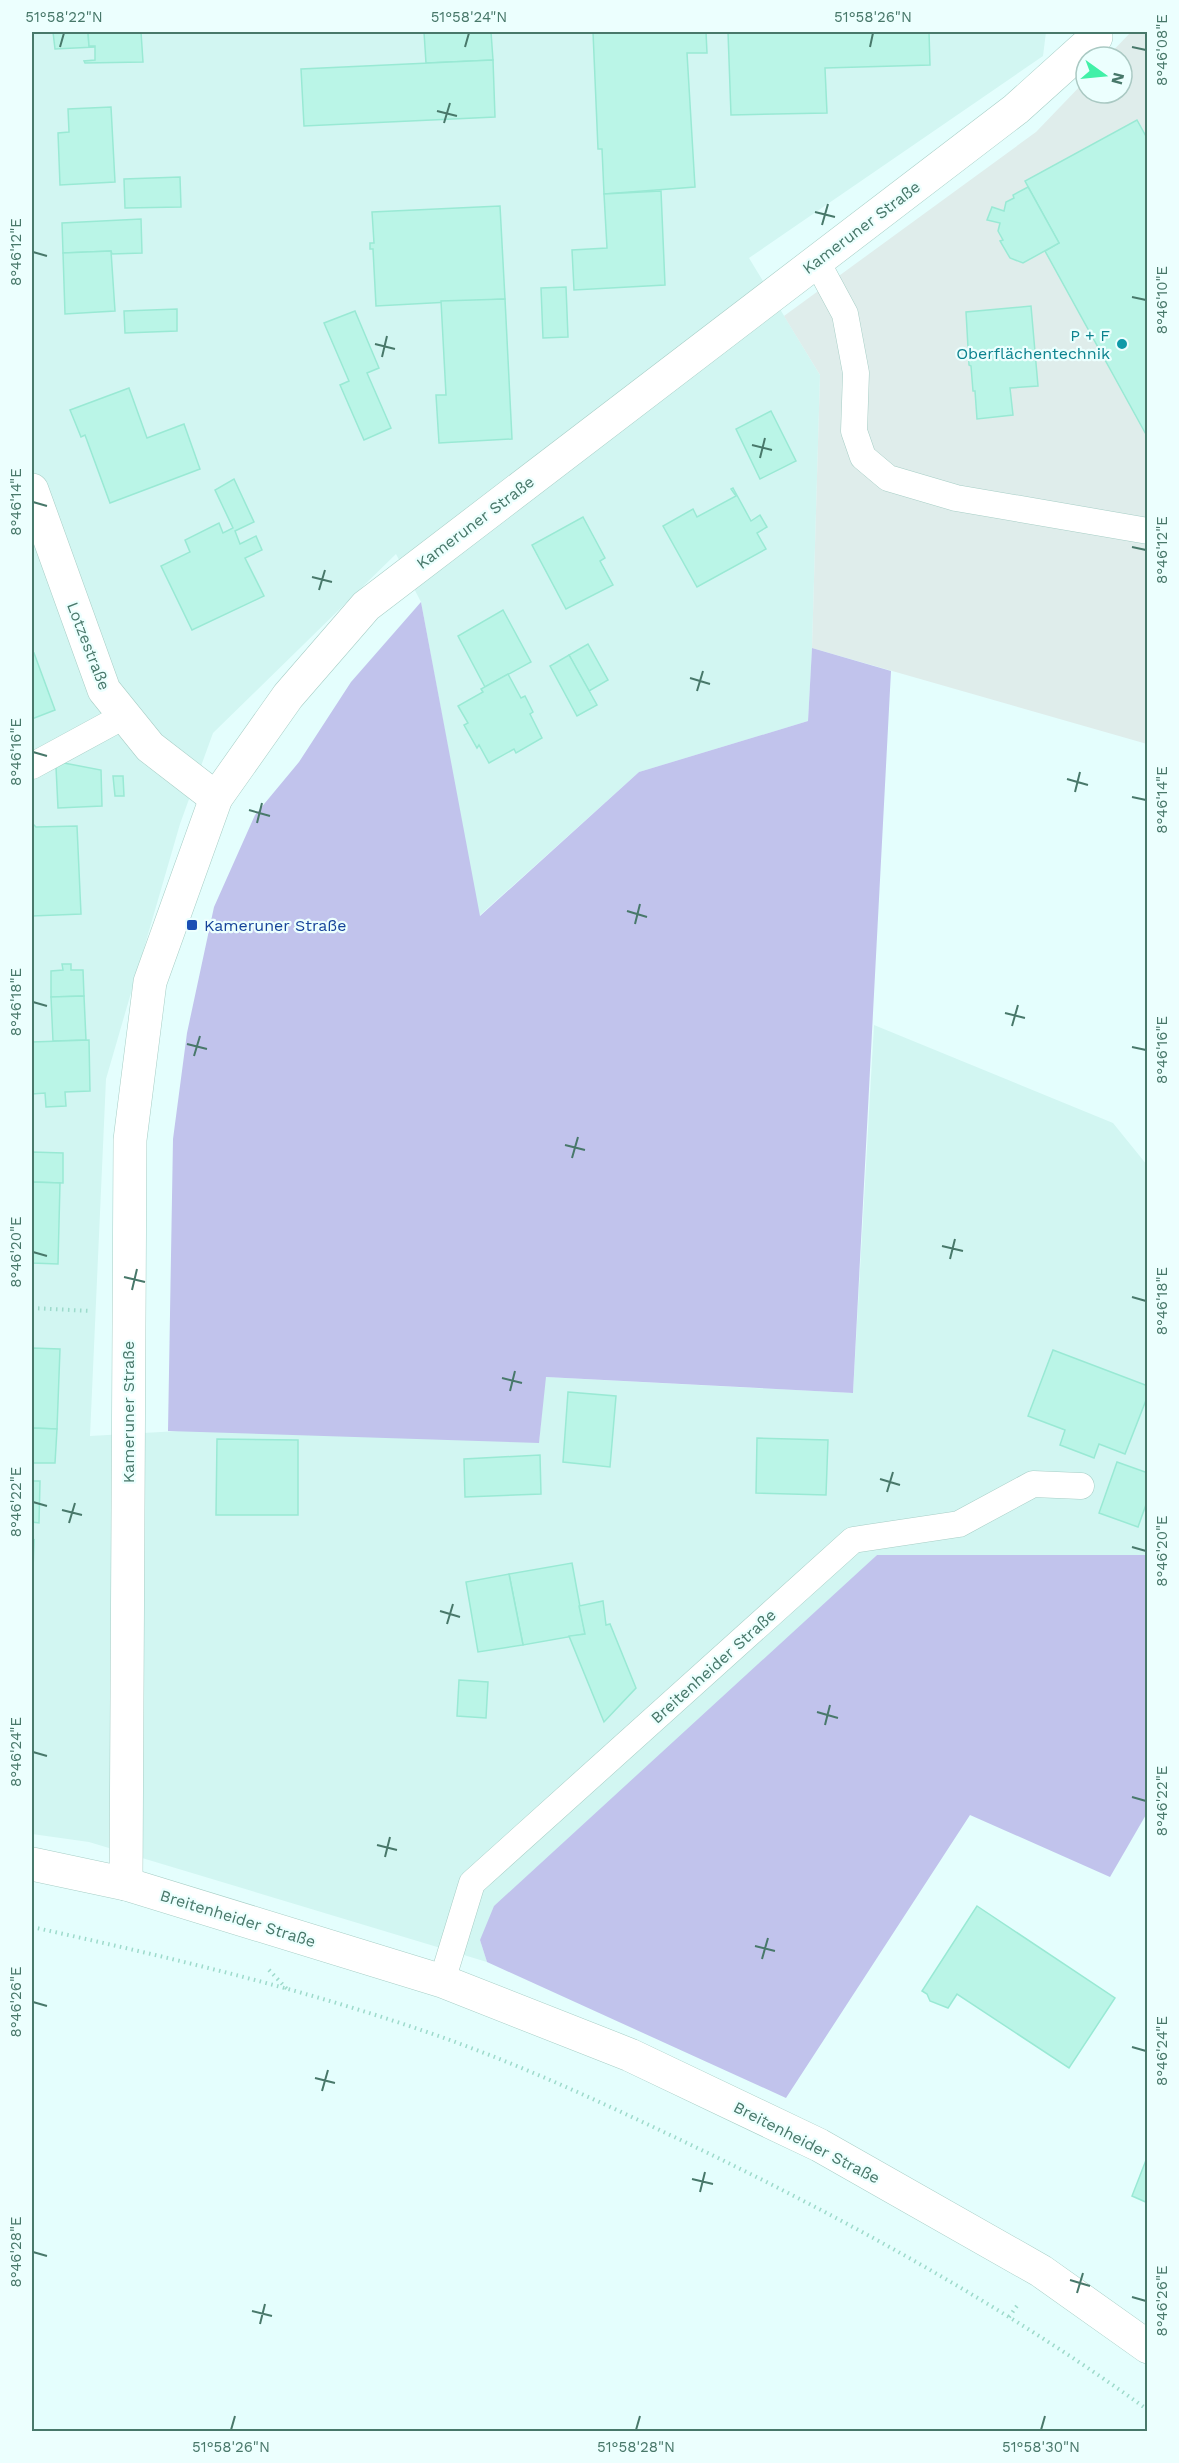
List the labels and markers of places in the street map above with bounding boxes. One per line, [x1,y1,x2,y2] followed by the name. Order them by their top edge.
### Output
[956,326,1110,363] place label: P + F Oberflächentechnik
[1115,337,1129,351] marker: P + F Oberflächentechnik
[204,916,346,935] place label: Kameruner Straße
[185,918,199,932] marker: Kameruner Straße

